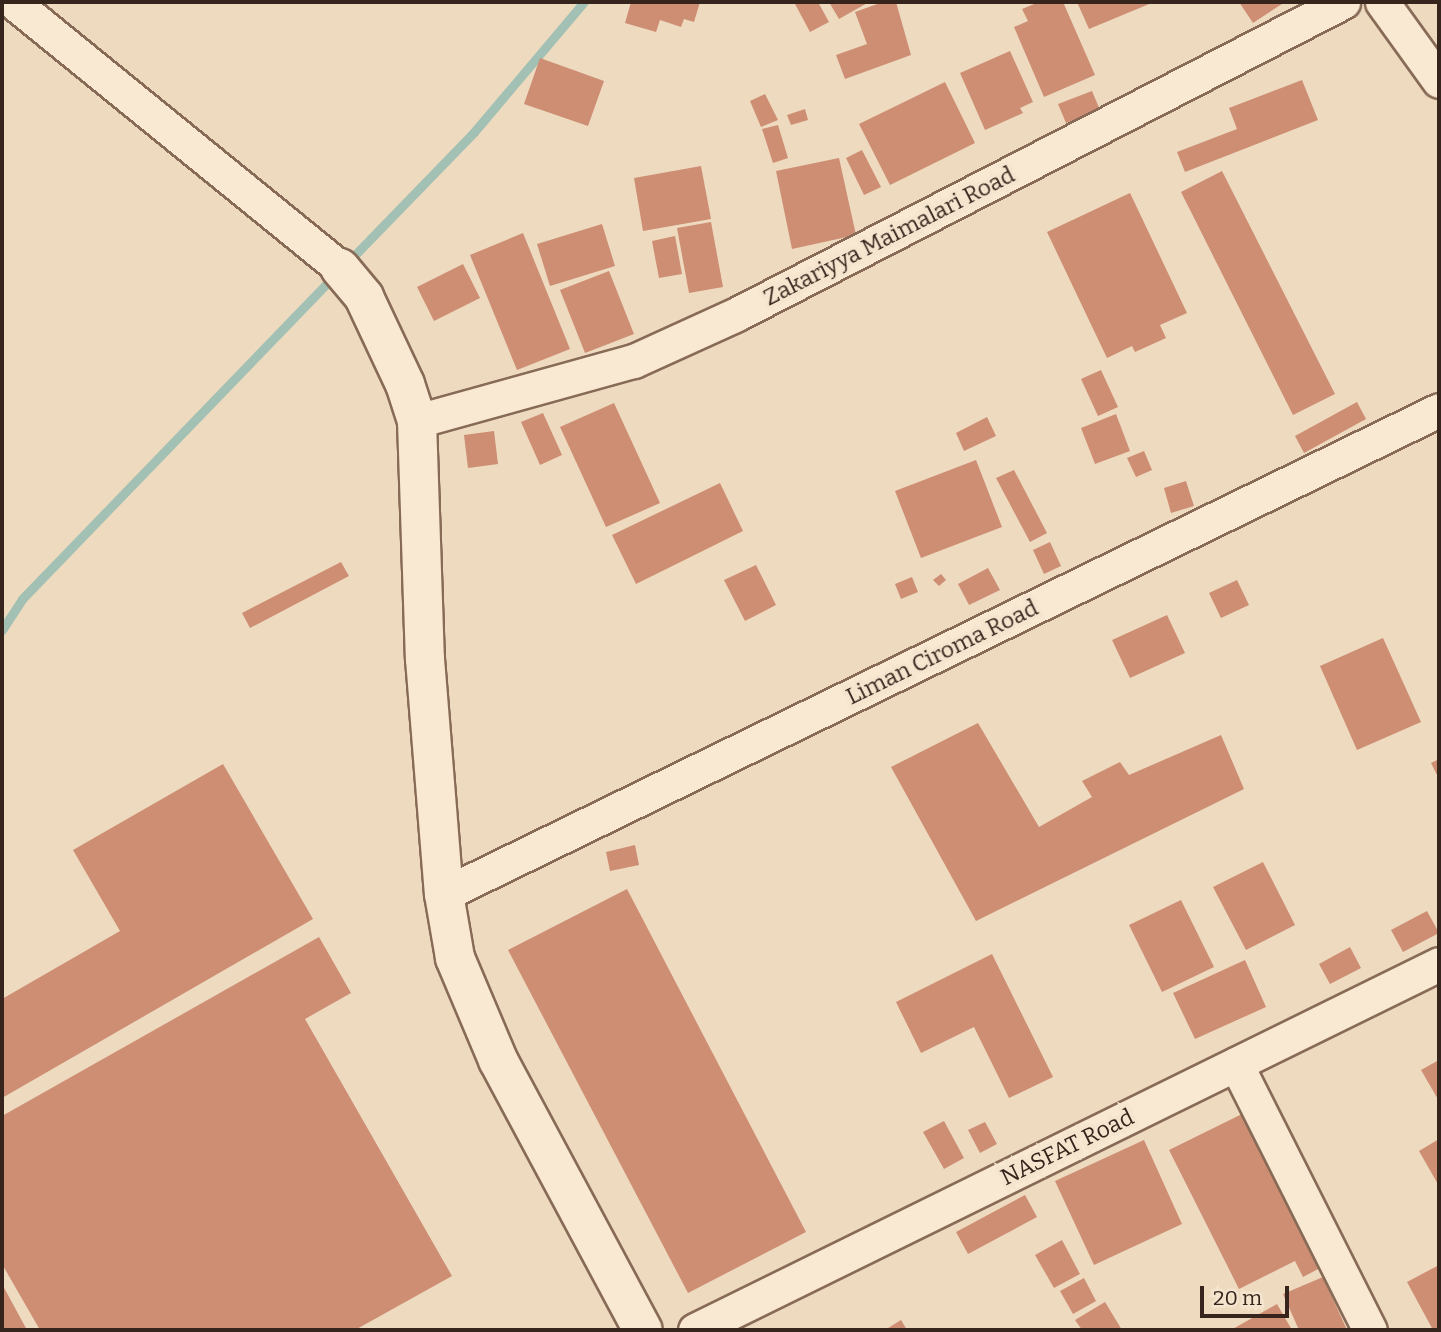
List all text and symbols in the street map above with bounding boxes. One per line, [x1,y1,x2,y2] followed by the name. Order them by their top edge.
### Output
[759,161,1019,311] street label: Zakariyya Maimalari Road
[842,594,1042,710] street label: Liman Ciroma Road
[996,1103,1138,1191] street label: NASFAT Road
[1203,1272,1292,1316] scale bar
[1213,1285,1262,1311] text: 20 m

